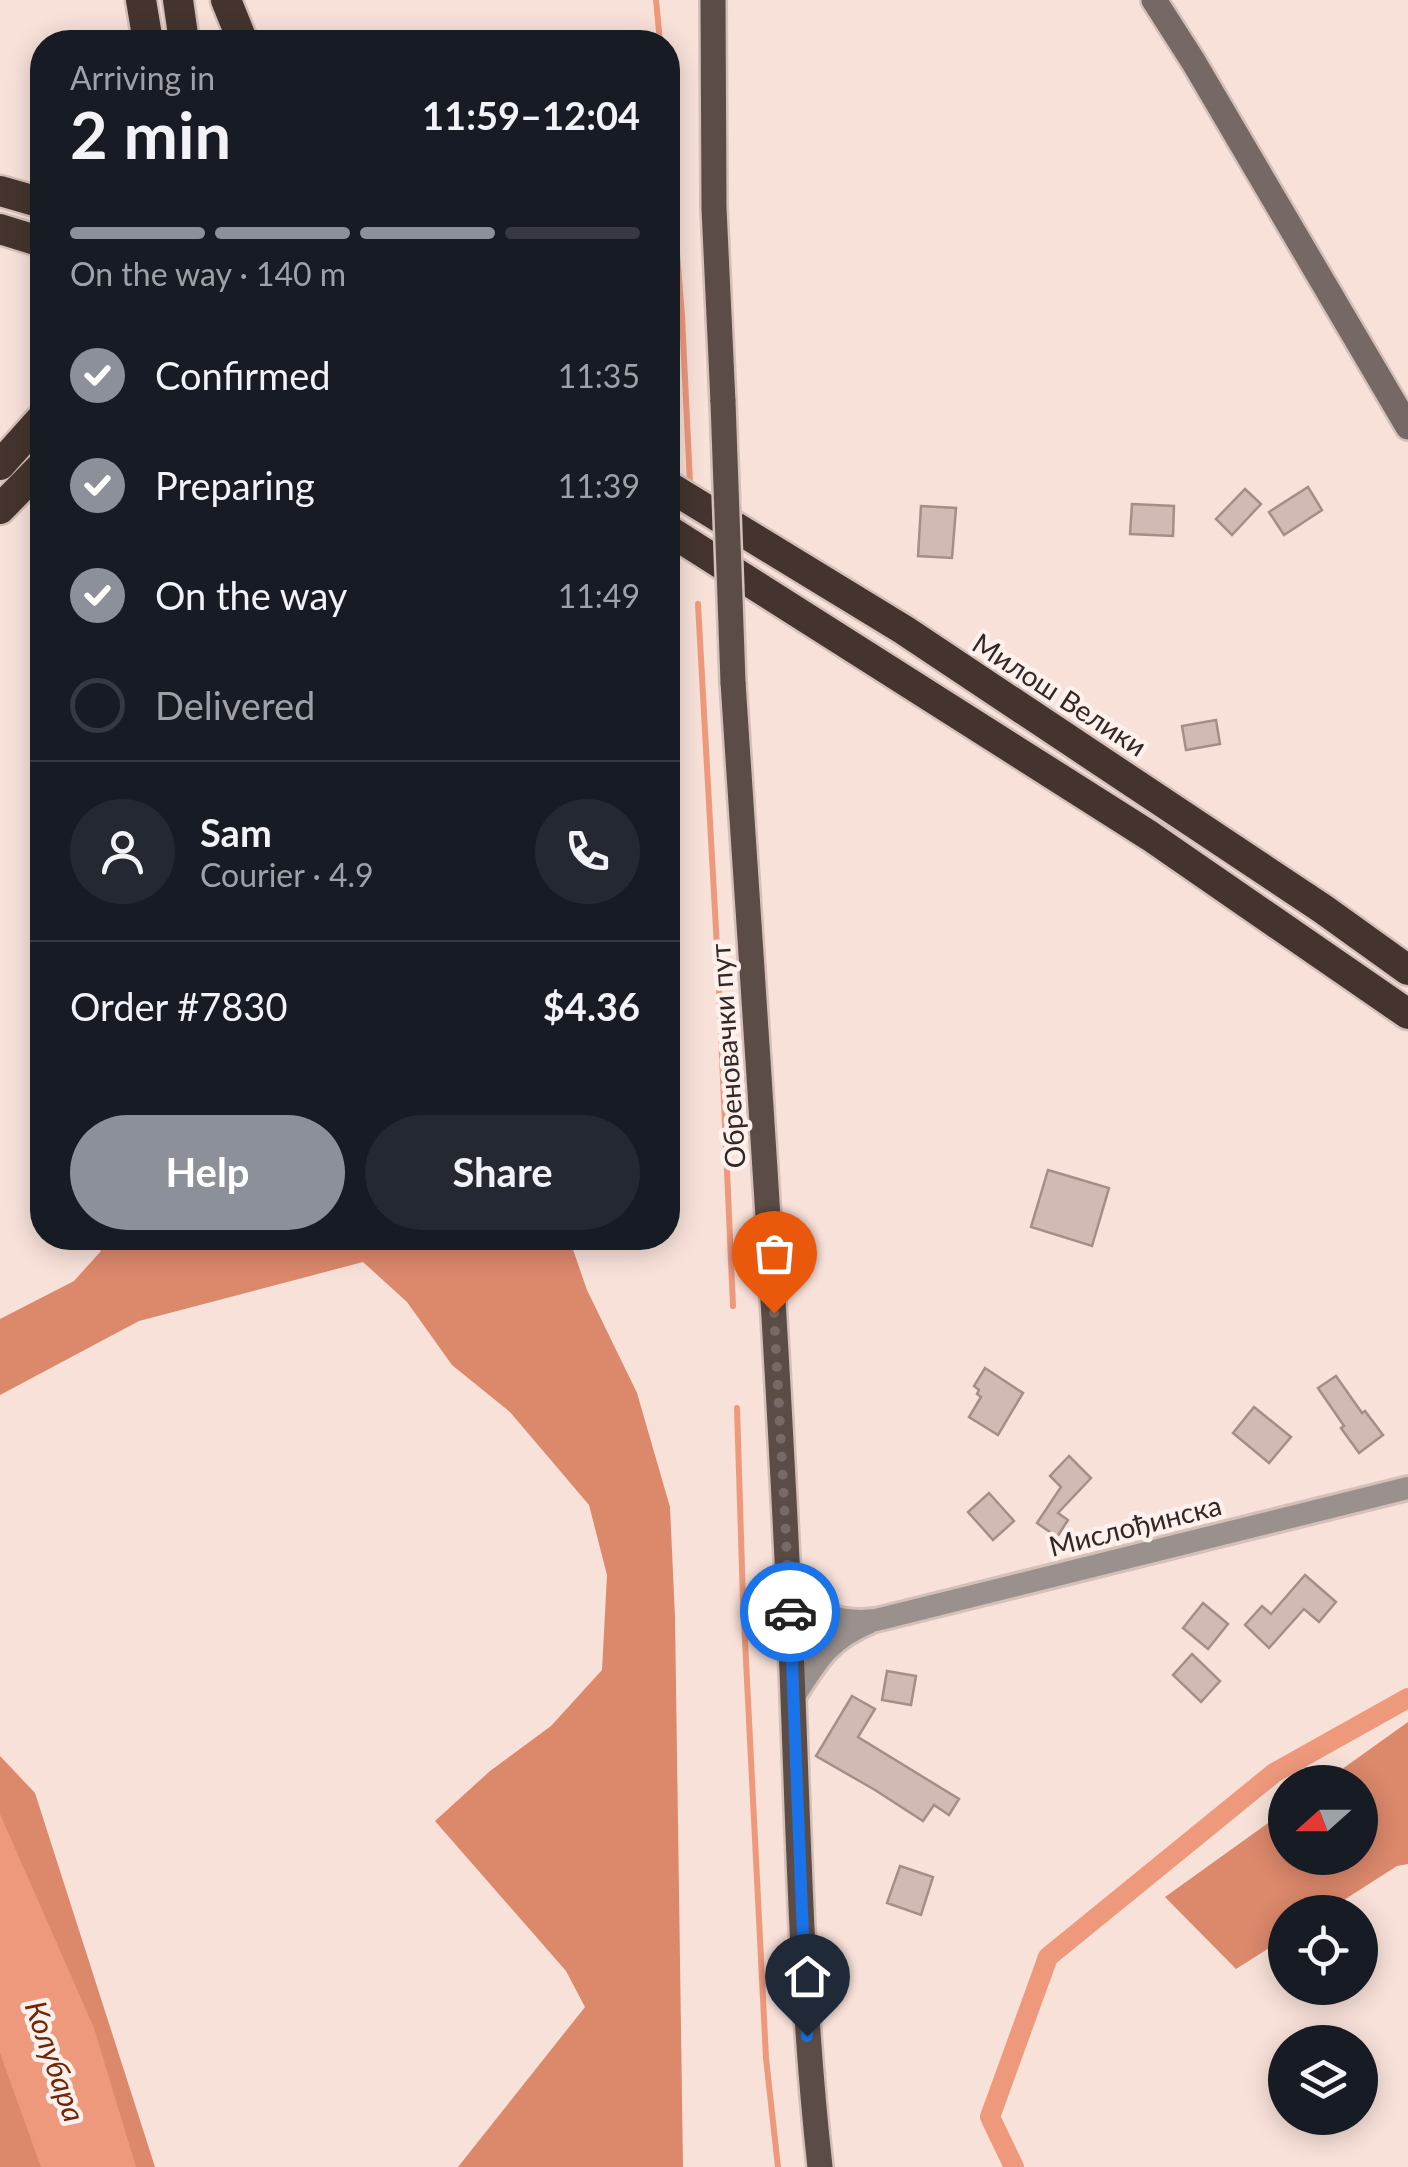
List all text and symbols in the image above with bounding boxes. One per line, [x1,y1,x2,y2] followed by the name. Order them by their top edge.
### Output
[70,58,215,97] text: Arriving in
[422,92,640,138] text: 11:59–12:04
[70,95,231,173] text: 2 min
[70,254,346,293] text: On the way · 140 m
[70,348,125,403] icon: check
[155,352,331,398] text: Confirmed
[558,356,640,395] text: 11:35
[70,458,125,513] icon: check
[155,462,315,508] text: Preparing
[558,466,640,505] text: 11:39
[70,568,125,623] icon: check
[155,572,347,618] text: On the way
[558,576,640,615] text: 11:49
[967,625,1153,763] street label: Милош Велики
[155,682,315,728] text: Delivered
[70,799,175,904] button: person
[535,799,640,904] button: phone
[200,809,272,855] text: Sam
[200,855,374,894] text: Courier · 4.9
[702,943,752,1169] street label: Обреновачки пут
[70,983,287,1029] text: Order #7830
[543,983,640,1029] text: $4.36
[70,1115,345,1230] button: Help
[365,1115,640,1230] button: Share
[732,1211,817,1314] pin
[747,1226,802,1281] icon: bag
[1045,1487,1225,1563] street label: Мислођинска
[740,1562,840,1662] courier
[763,1585,818,1640] icon: car
[1268,1765,1378,1875] north arrow
[1268,1765,1378,2135] map controls
[1268,1895,1378,2005] button: locate
[765,1934,850,2037] pin
[780,1949,835,2004] icon: home
[19,1996,93,2126] water label: Колубара
[1268,2025,1378,2135] button: layers

